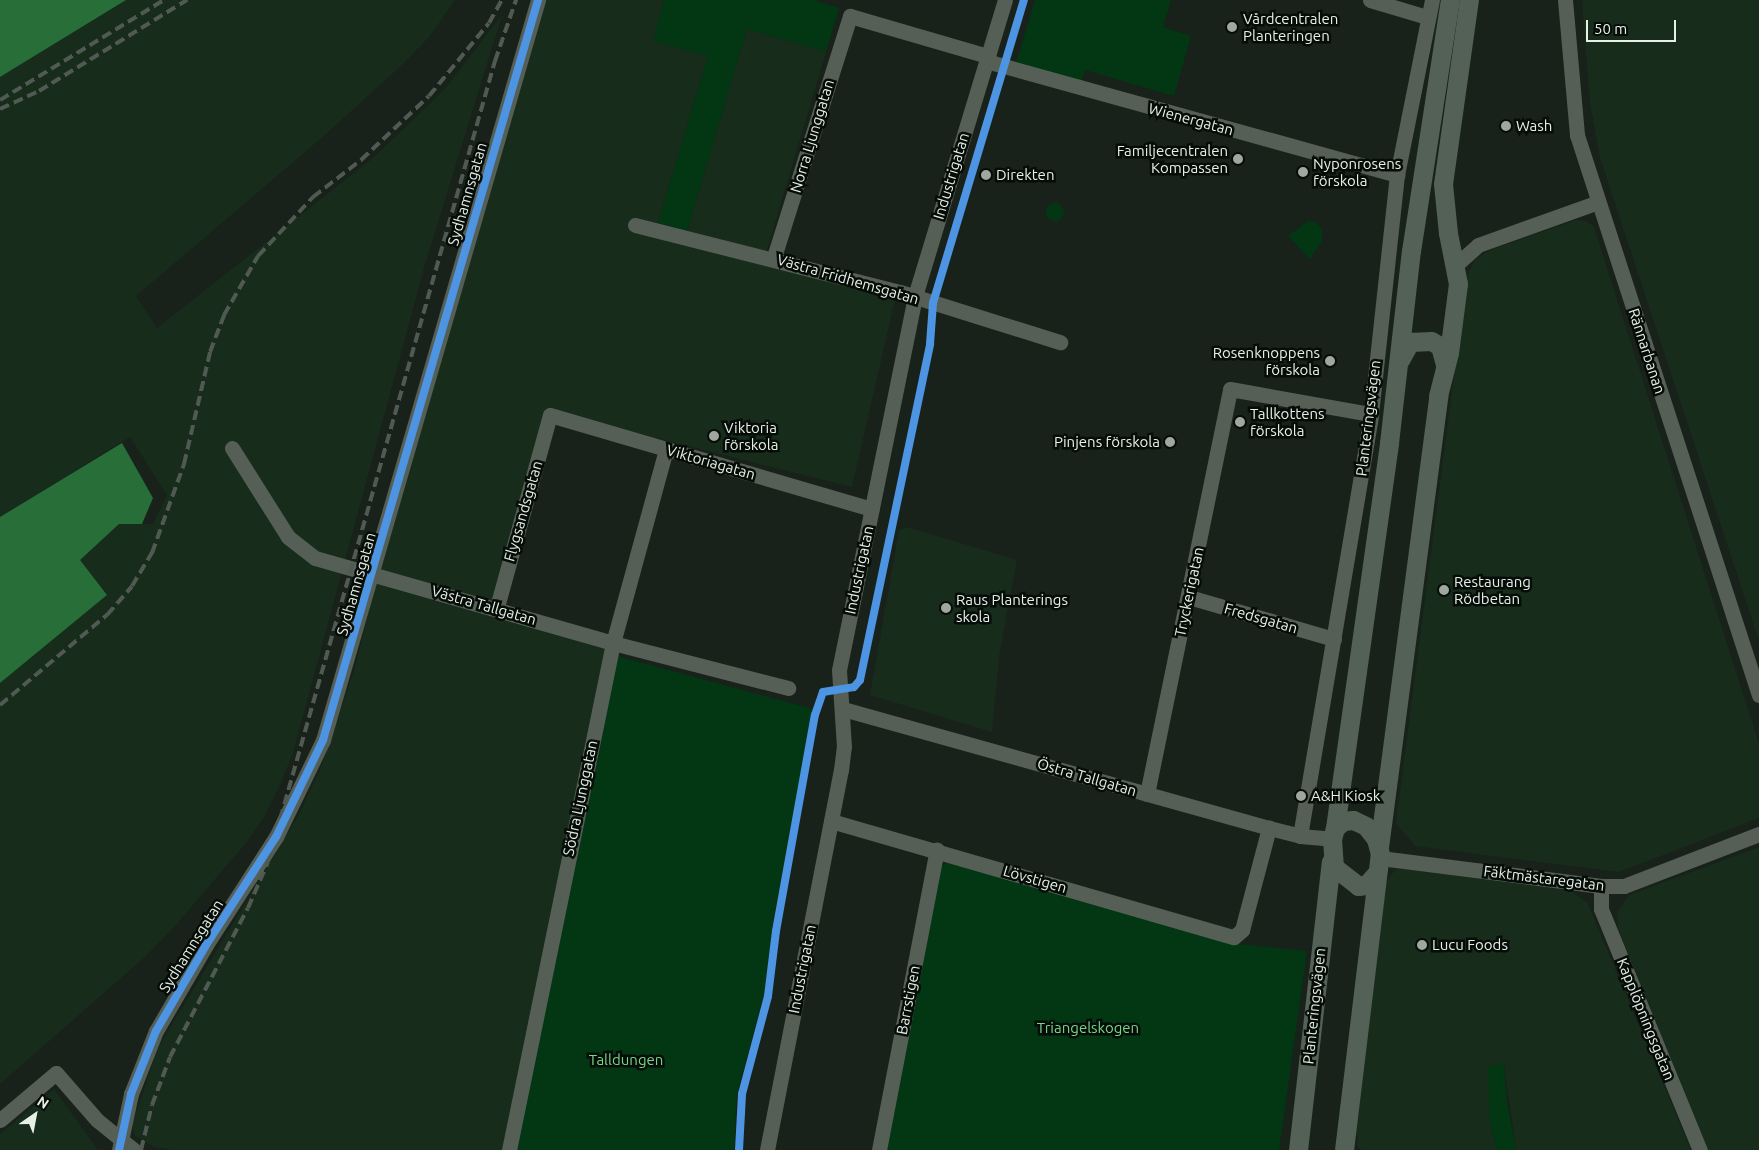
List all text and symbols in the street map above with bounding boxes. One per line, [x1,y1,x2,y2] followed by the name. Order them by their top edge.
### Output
[1243,9,1338,44] place label: Vårdcentralen Planteringen
[1589,10,1679,42] scale bar
[1225,20,1239,34] marker: Vårdcentralen Planteringen
[1594,20,1627,37] text: 50 m
[786,77,838,195] street label: Norra Ljunggatan
[1147,99,1235,139] street label: Wienergatan
[1516,117,1552,135] place label: Wash
[1500,120,1512,132] marker: Wash
[929,130,973,222] street label: Industrigatan
[444,140,490,248] street label: Sydhamnsgatan
[1117,141,1228,176] place label: Familjecentralen Kompassen
[1232,153,1244,165] marker: Familjecentralen Kompassen
[1313,154,1401,189] place label: Nyponrosens förskola
[996,166,1054,184] place label: Direkten
[1297,166,1309,178] marker: Nyponrosens förskola
[980,169,992,181] marker: Direkten
[775,250,921,308] street label: Västra Fridhemsgatan
[1625,306,1669,396] street label: Rännarbanan
[1213,343,1320,378] place label: Rosenknoppens förskola
[1324,355,1336,367] marker: Rosenknoppens förskola
[1352,359,1384,477] street label: Planteringsvägen
[1250,404,1324,439] place label: Tallkottens förskola
[1234,416,1246,428] marker: Tallkottens förskola
[724,418,778,453] place label: Viktoria förskola
[708,430,720,442] marker: Viktoria förskola
[1054,433,1160,451] place label: Pinjens förskola
[1164,436,1176,448] marker: Pinjens förskola
[665,441,757,483] street label: Viktoriagatan
[500,458,546,564] street label: Flygsandsgatan
[841,524,877,616] street label: Industrigatan
[333,530,379,638] street label: Sydhamnsgatan
[1171,545,1207,639] street label: Tryckerigatan
[1454,572,1531,607] place label: Restaurang Rödbetan
[430,581,538,629] street label: Västra Tallgatan
[1438,584,1450,596] marker: Restaurang Rödbetan
[956,590,1068,625] place label: Raus Planterings skola
[1222,599,1300,637] street label: Fredsgatan
[940,602,952,614] marker: Raus Planterings skola
[559,739,601,857] street label: Södra Ljunggatan
[1035,754,1139,800] street label: Östra Tallgatan
[1311,787,1380,805] place label: A&H Kiosk
[1295,790,1307,802] marker: A&H Kiosk
[1001,861,1069,897] street label: Lövstigen
[1483,862,1605,894] street label: Fäktmästaregatan
[155,896,227,996] street label: Sydhamnsgatan
[785,923,819,1015] street label: Industrigatan
[1432,936,1508,954] place label: Lucu Foods
[1416,939,1428,951] marker: Lucu Foods
[1299,947,1329,1065] street label: Planteringsvägen
[1613,955,1679,1083] street label: Kapplöpningsgatan
[892,964,924,1036] street label: Barrstigen
[1037,1019,1139,1037] park label: Triangelskogen
[589,1051,663,1069] park label: Talldungen
[10,1090,60,1140] north arrow
[34,1093,52,1112] text: N

